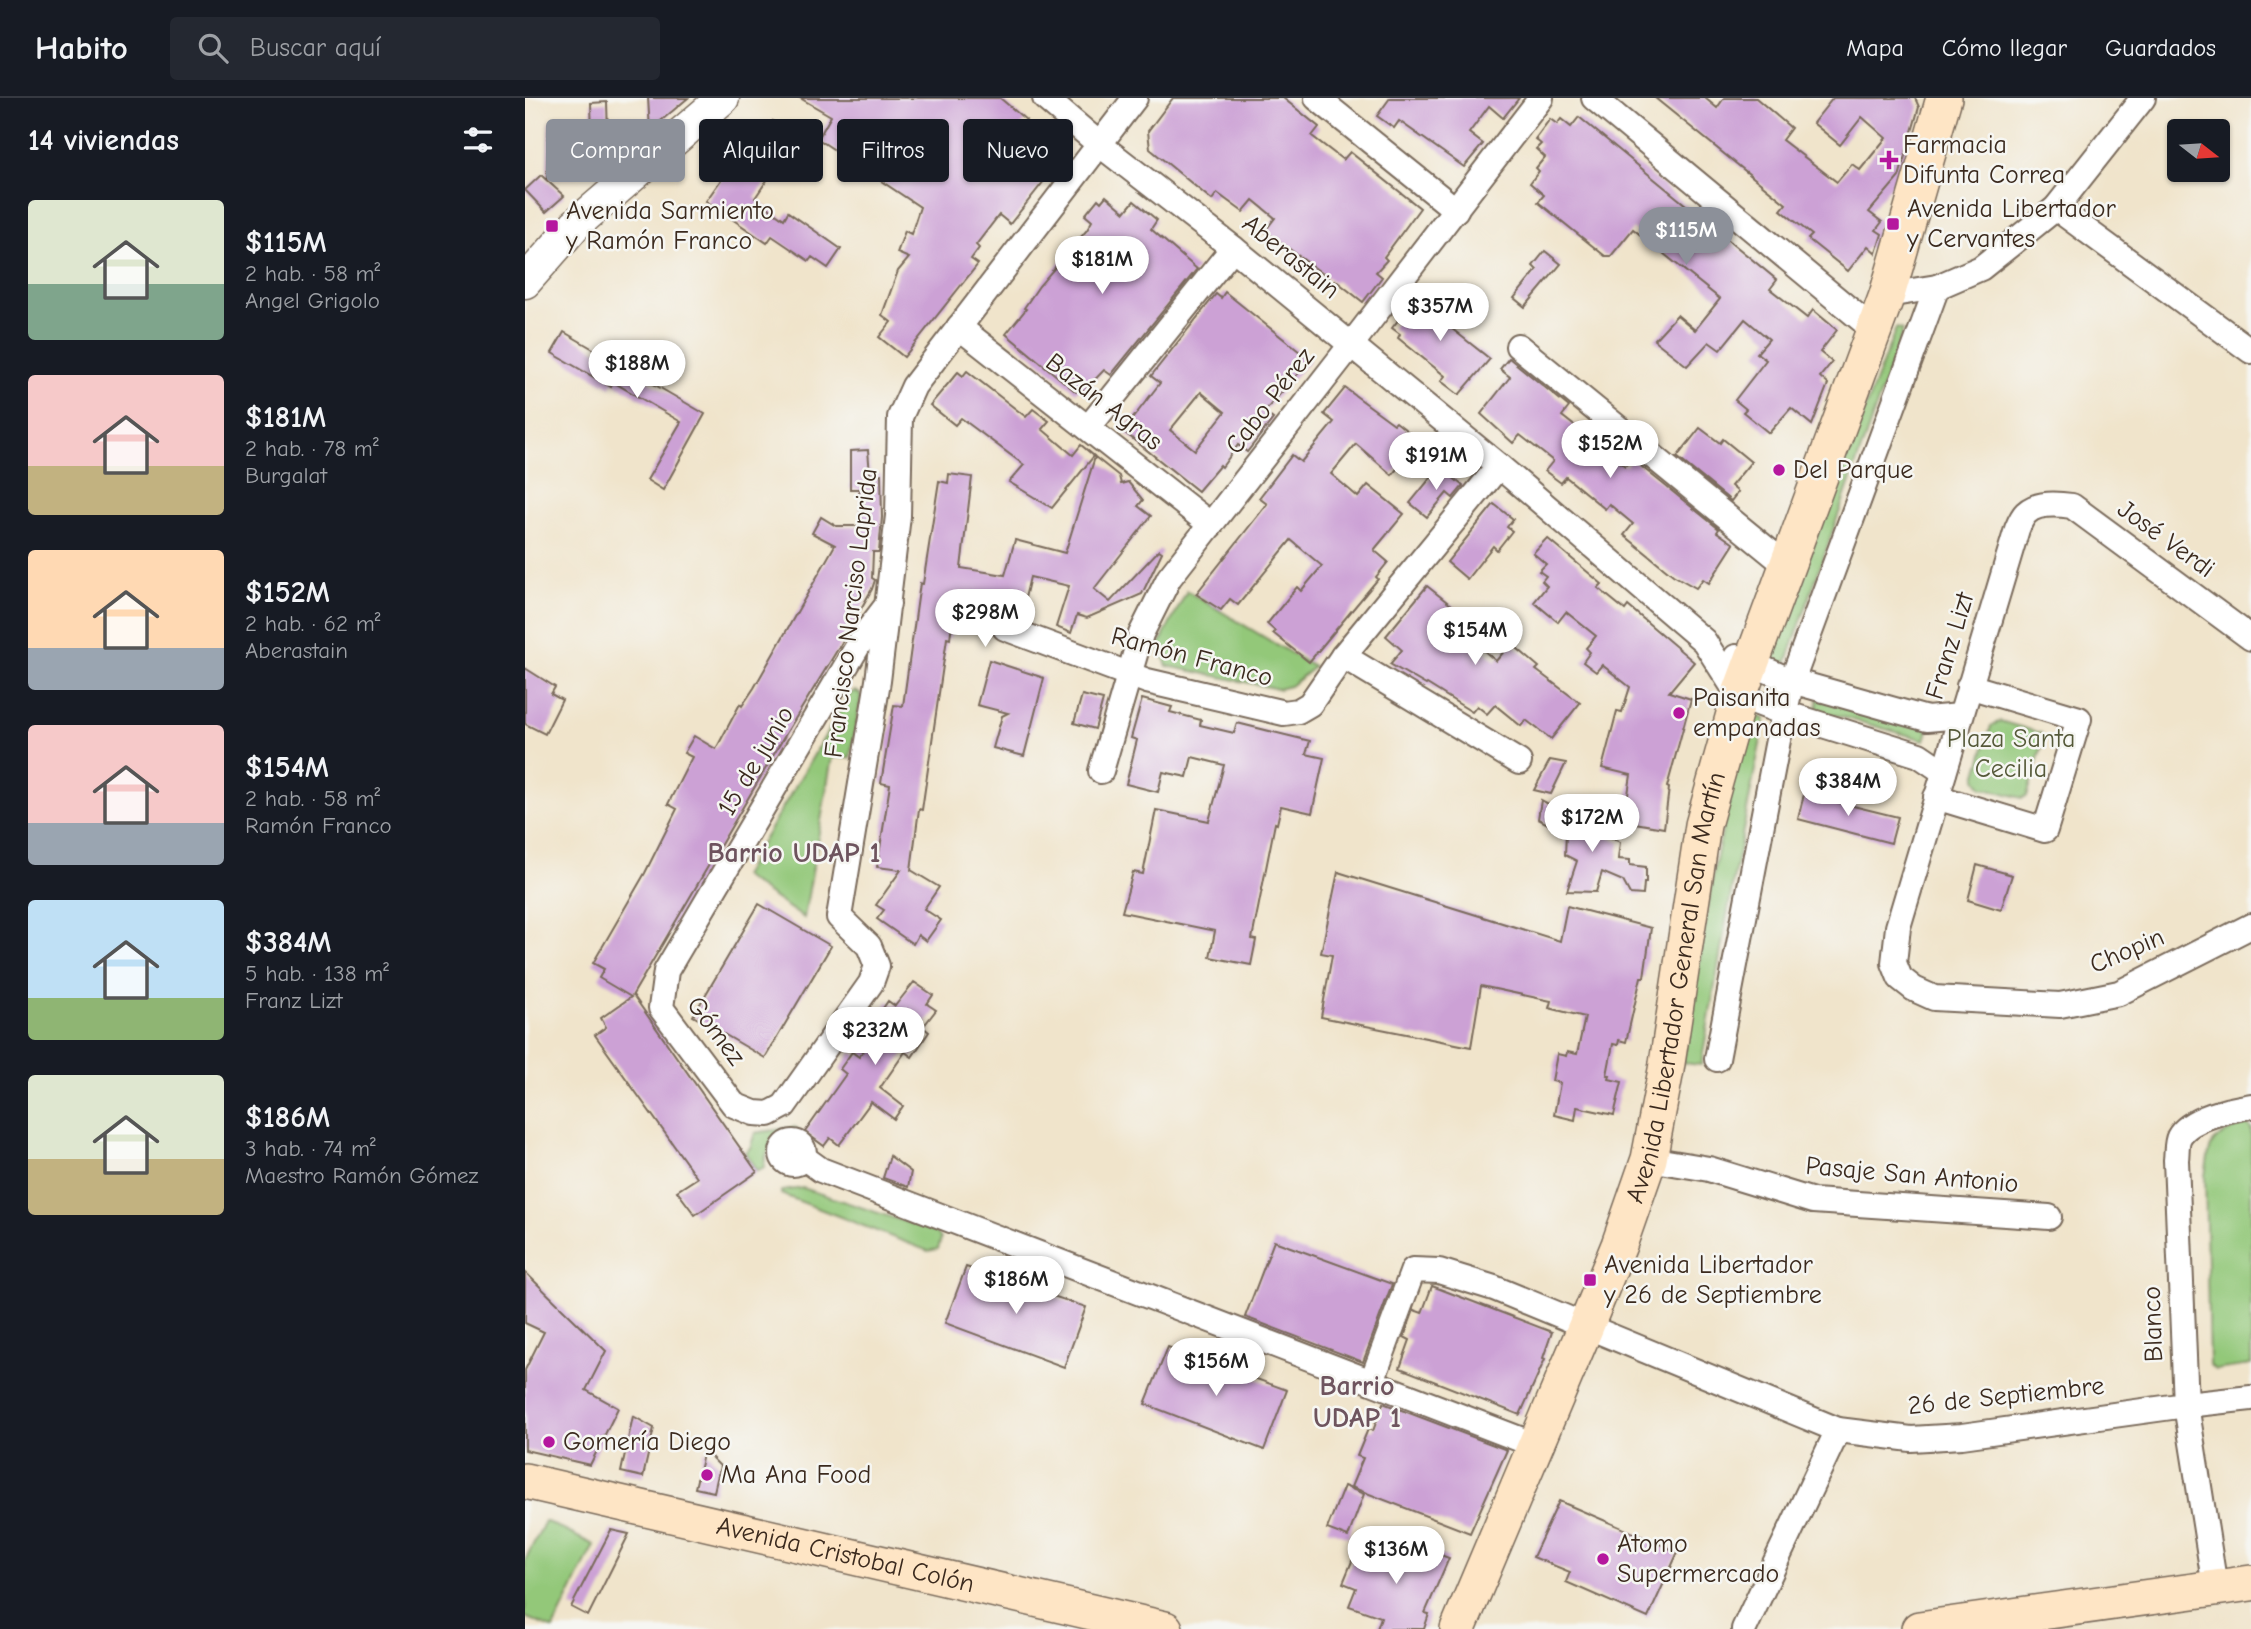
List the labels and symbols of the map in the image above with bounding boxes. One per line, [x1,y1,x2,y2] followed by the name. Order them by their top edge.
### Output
[2167,119,2229,182] north arrow
[1903,130,2065,190] place label: Farmacia Difunta Correa
[1881,152,1897,168] marker: Farmacia Difunta Correa
[1906,194,2116,254] place label: Avenida Libertador y Cervantes
[565,196,774,256] place label: Avenida Sarmiento y Ramón Franco
[1637,208,1735,267] pin: $115M
[1236,209,1346,305] street label: Aberastain
[1885,216,1901,232] marker: Avenida Libertador y Cervantes
[544,218,560,234] marker: Avenida Sarmiento y Ramón Franco
[1053,236,1151,296] pin: $181M
[1391,284,1489,343] pin: $357M
[588,341,686,400] pin: $188M
[1219,342,1321,460] street label: Cabo Pérez
[1040,347,1168,457] street label: Bazán Agras
[1561,420,1659,480] pin: $152M
[1387,432,1485,492] pin: $191M
[1793,455,1913,485] place label: Del Parque
[1771,462,1787,478] marker: Del Parque
[818,466,884,760] street label: Francisco Narciso Laprida
[2112,494,2220,584] street label: José Verdi
[1920,587,1981,703] street label: Franz Lizt
[936,589,1034,649] pin: $298M
[1426,608,1524,667] pin: $154M
[1108,621,1276,693] street label: Ramón Franco
[1693,683,1821,743] place label: Paisanita empanadas
[712,701,800,821] street label: 15 de junio
[1671,705,1687,721] marker: Paisanita empanadas
[1947,724,2075,784] park label: Plaza Santa Cecilia
[1799,758,1897,818] pin: $384M
[1620,769,1732,1207] street label: Avenida Libertador General San Martín
[1543,794,1641,854] pin: $172M
[707,837,881,869] district label: Barrio UDAP 1
[2085,922,2169,980] street label: Chopin
[680,991,752,1071] street label: Gómez
[826,1007,924,1067] pin: $232M
[1804,1151,2020,1199] street label: Pasaje San Antonio
[1603,1250,1822,1310] place label: Avenida Libertador y 26 de Septiembre
[967,1256,1065,1316] pin: $186M
[1582,1272,1598,1288] marker: Avenida Libertador y 26 de Septiembre
[2137,1286,2169,1362] street label: Blanco
[1167,1338,1265,1398] pin: $156M
[1313,1370,1401,1434] district label: Barrio UDAP 1
[1906,1371,2106,1421] street label: 26 de Septiembre
[563,1427,731,1457] place label: Gomería Diego
[541,1434,557,1450] marker: Gomería Diego
[721,1460,871,1490] place label: Ma Ana Food
[699,1467,715,1483] marker: Ma Ana Food
[714,1511,977,1599] street label: Avenida Cristobal Colón
[1347,1526,1445,1586] pin: $136M
[1617,1529,1779,1589] place label: Atomo Supermercado
[1595,1551,1611,1567] marker: Atomo Supermercado

